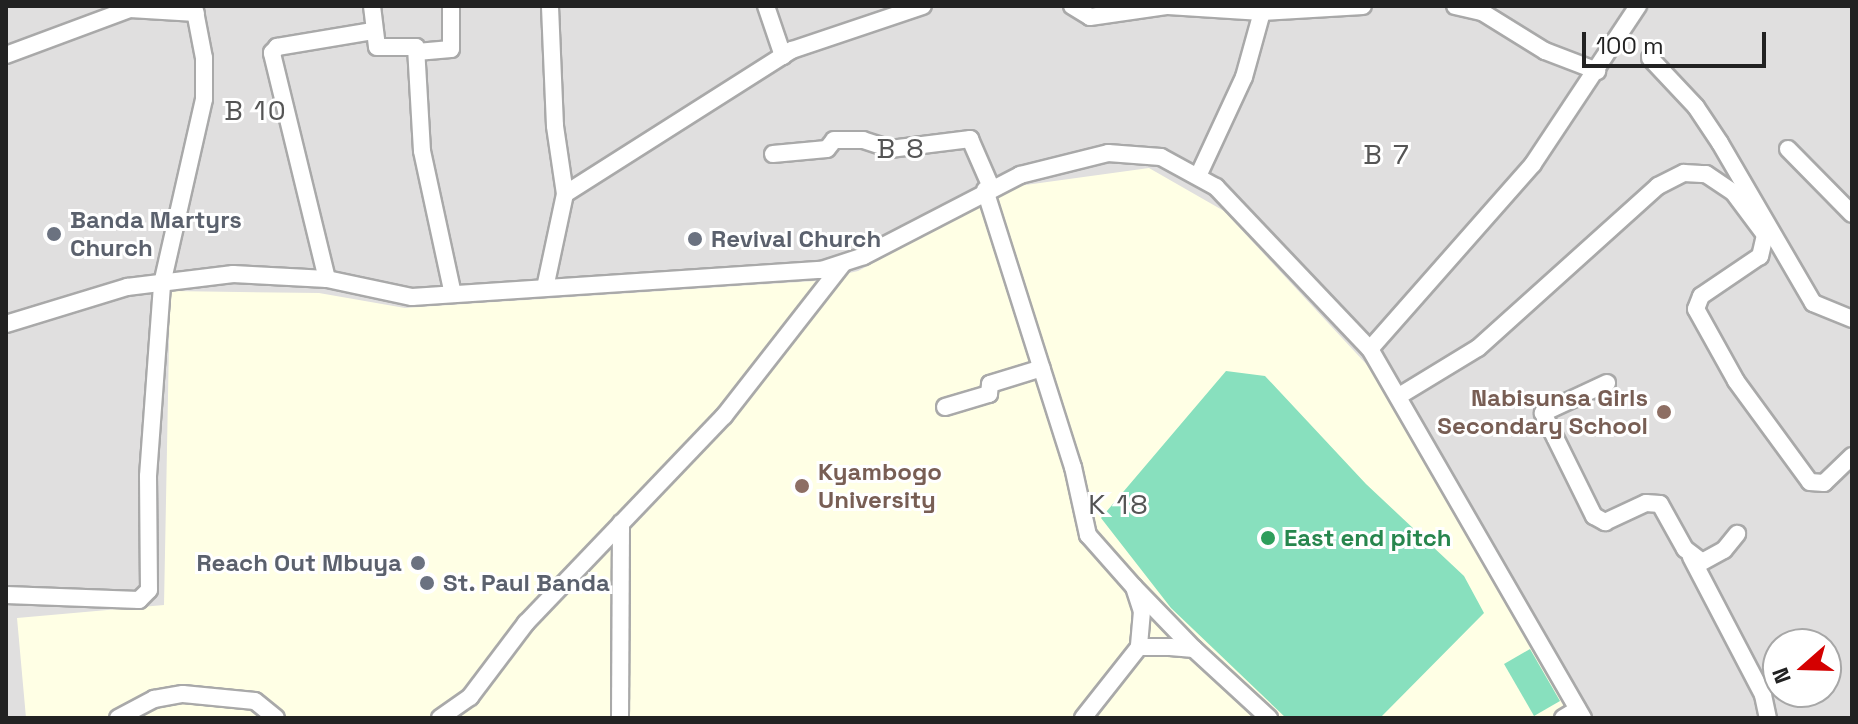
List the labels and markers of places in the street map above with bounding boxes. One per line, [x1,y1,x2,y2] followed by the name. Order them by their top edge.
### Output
[70,206,242,262] place label: Banda Martyrs Church
[45,225,63,243] marker: Banda Martyrs Church
[711,225,881,253] place label: Revival Church
[686,230,704,248] marker: Revival Church
[1437,384,1648,440] place label: Nabisunsa Girls Secondary School
[1655,403,1673,421] marker: Nabisunsa Girls Secondary School
[818,458,942,514] place label: Kyambogo University
[793,477,811,495] marker: Kyambogo University
[1284,524,1452,552] place label: East end pitch
[1259,529,1277,547] marker: East end pitch
[196,549,402,577] place label: Reach Out Mbuya
[409,554,427,572] marker: Reach Out Mbuya
[443,569,611,597] place label: St. Paul Banda
[418,574,436,592] marker: St. Paul Banda

